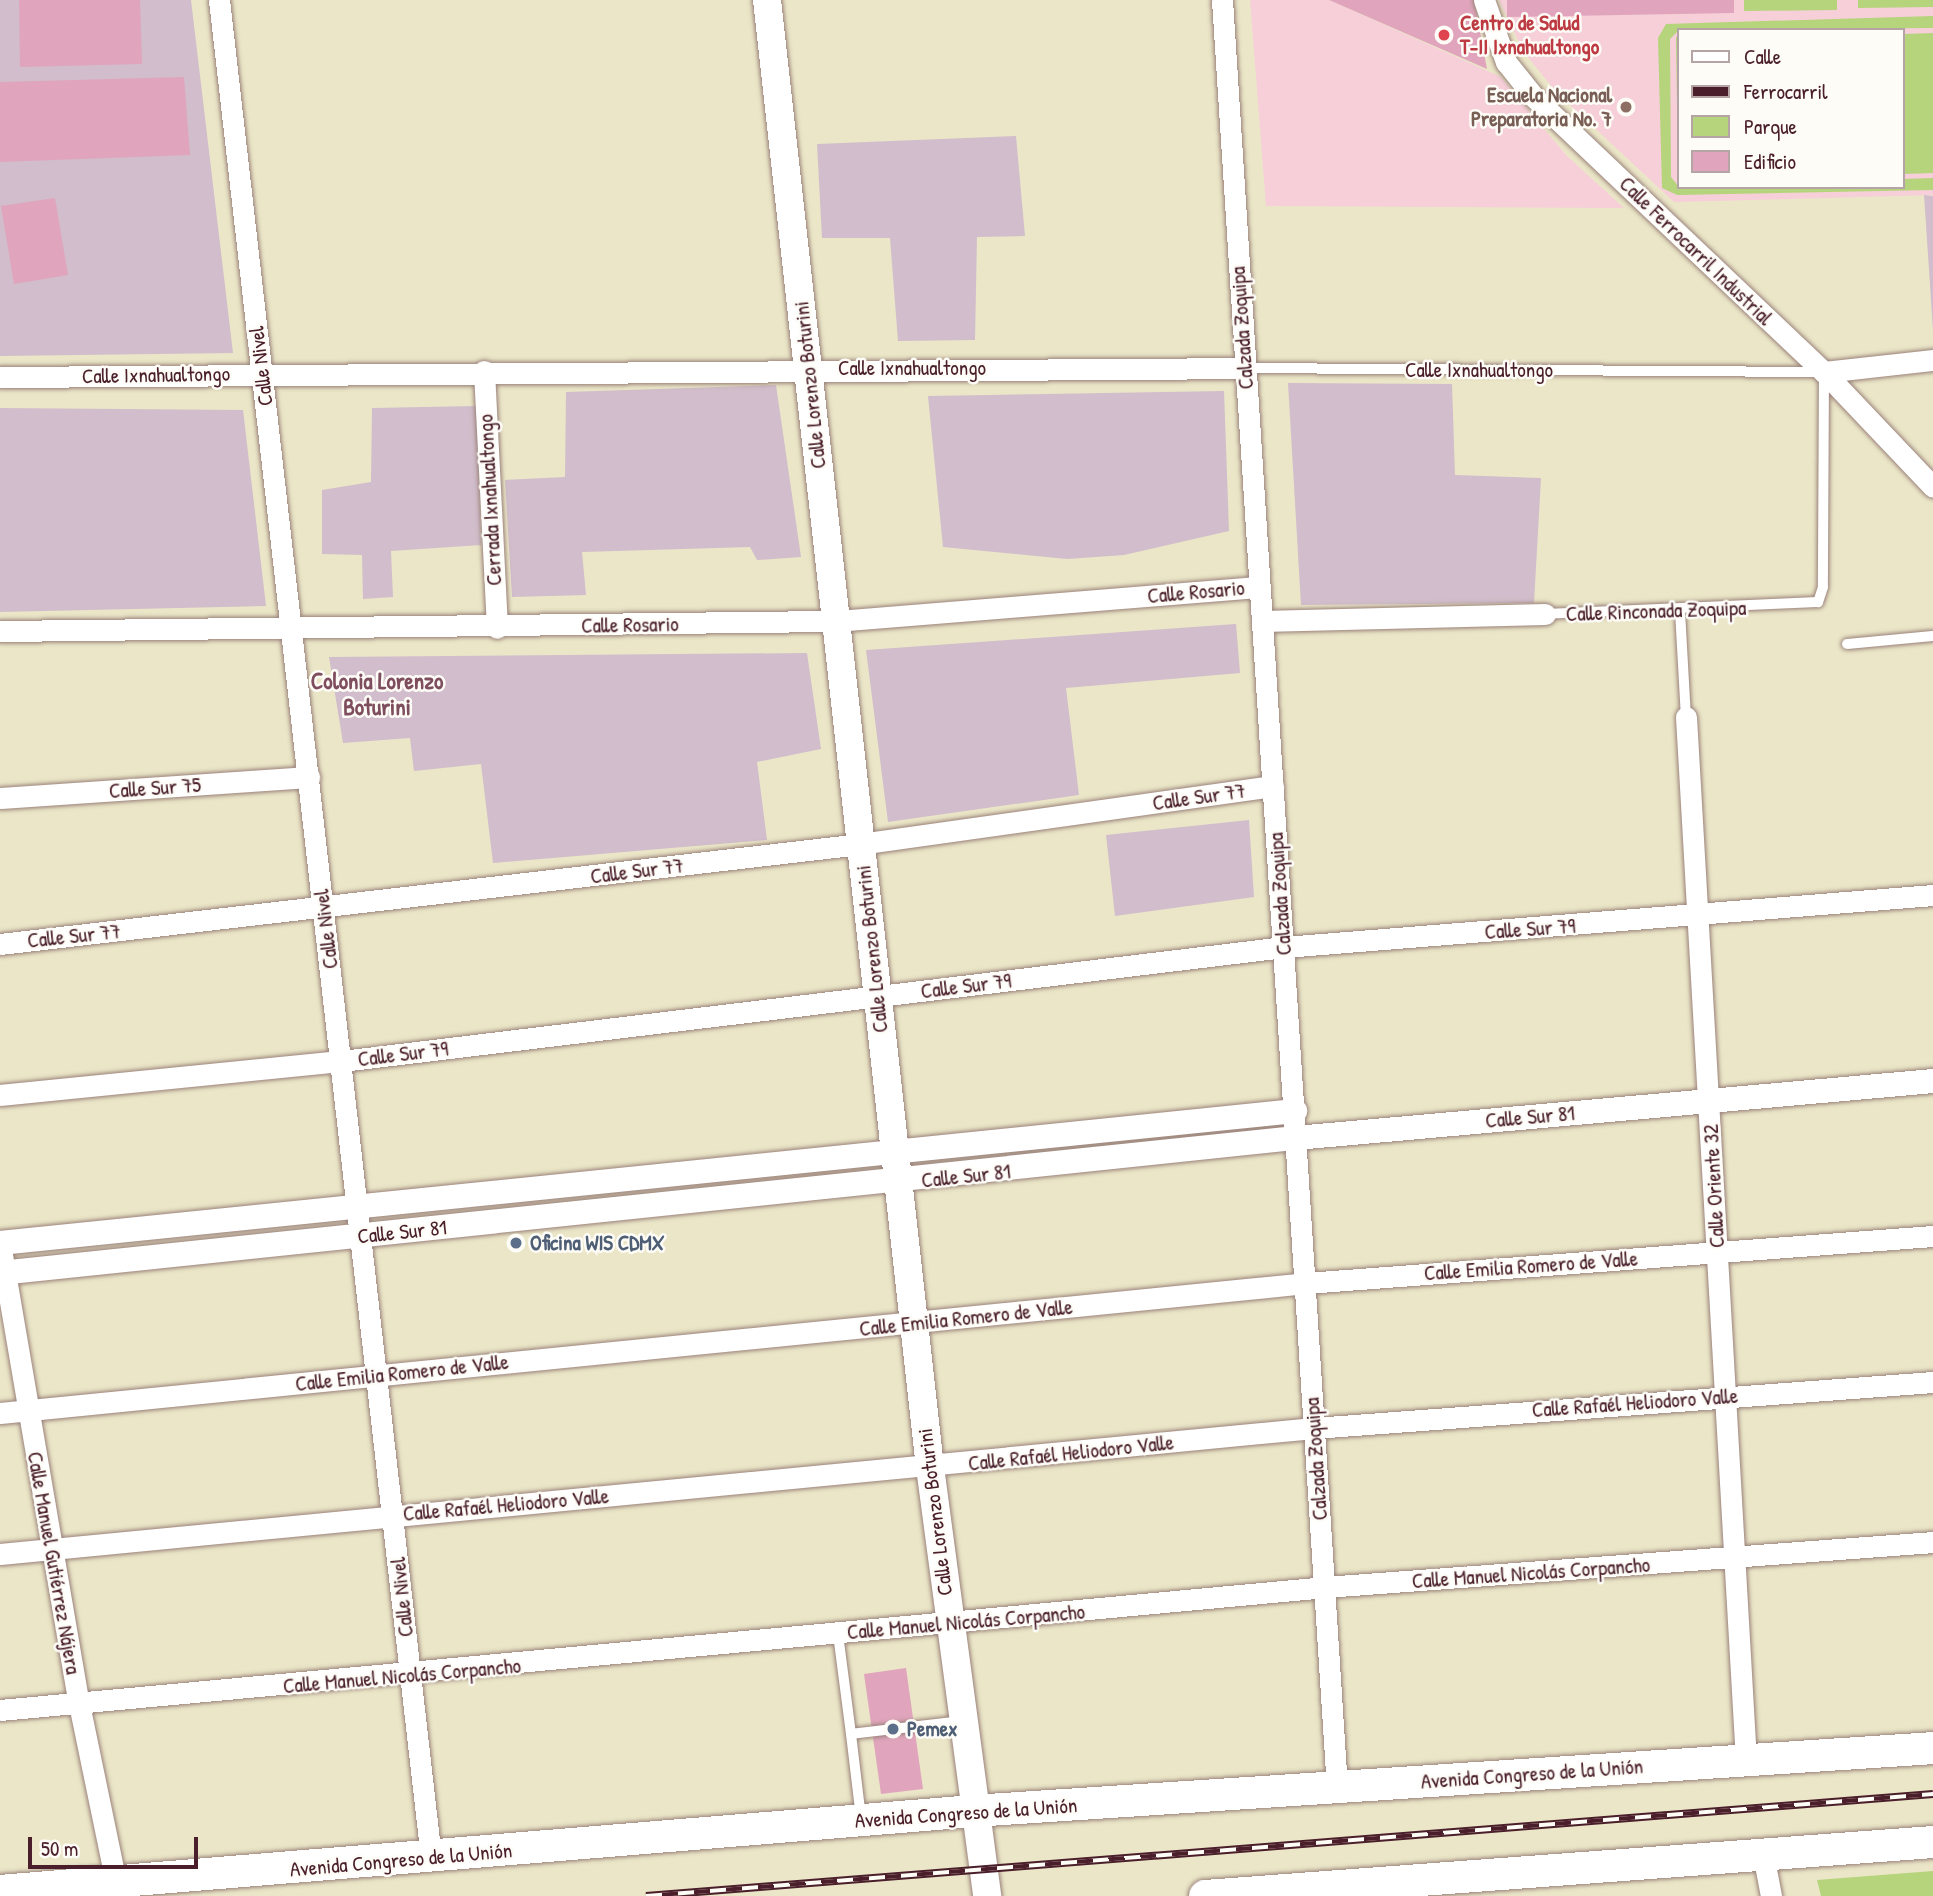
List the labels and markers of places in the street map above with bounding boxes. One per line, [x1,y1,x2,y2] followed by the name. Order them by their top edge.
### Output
[1460,10,1599,60] place label: Centro de Salud T-II Ixnahualtongo
[1434,25,1454,45] marker: Centro de Salud T-II Ixnahualtongo
[1471,82,1612,132] place label: Escuela Nacional Preparatoria No. 7
[1618,99,1634,115] marker: Escuela Nacional Preparatoria No. 7
[530,1230,664,1256] place label: Oficina WIS CDMX
[508,1235,524,1251] marker: Oficina WIS CDMX
[907,1716,958,1742] place label: Pemex
[885,1721,901,1737] marker: Pemex

